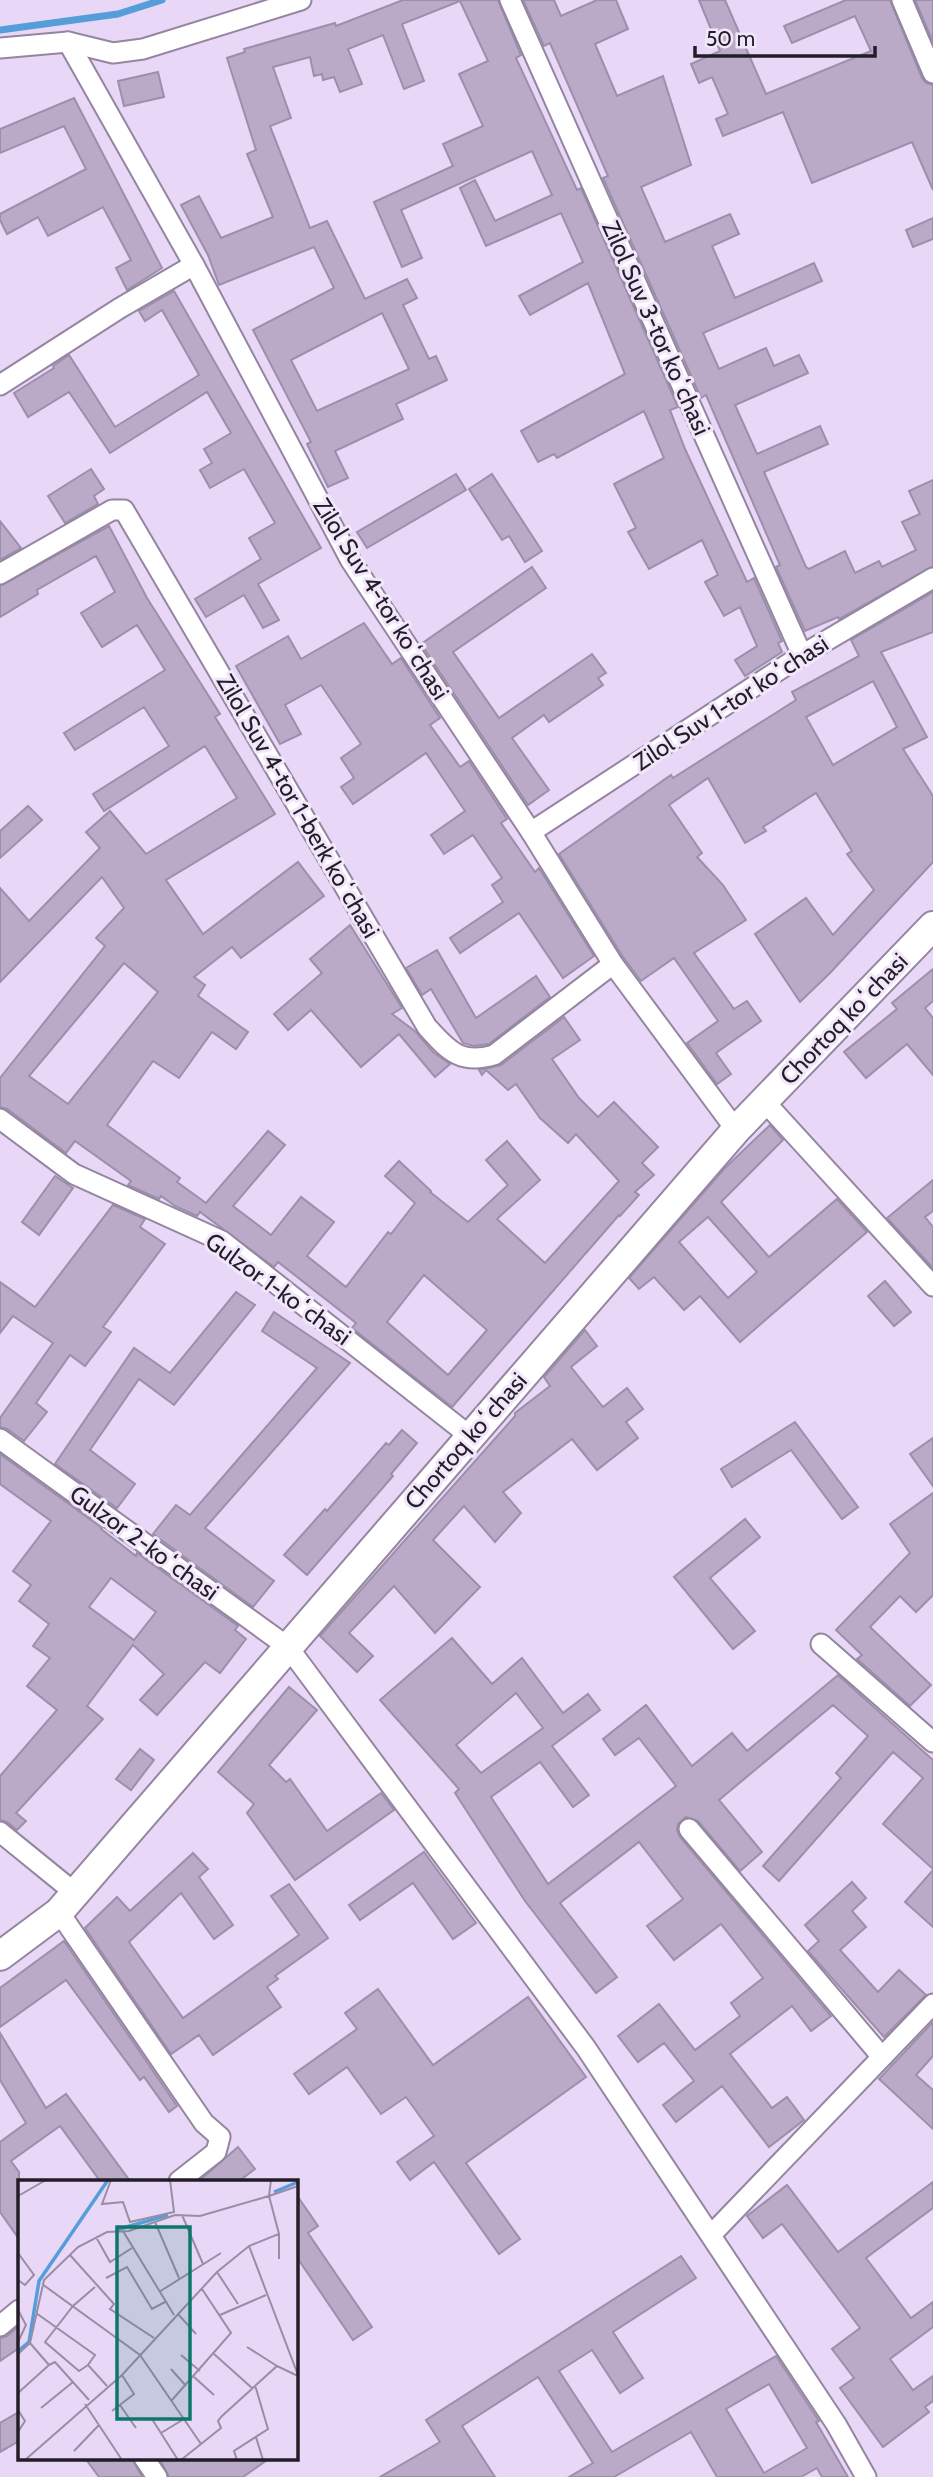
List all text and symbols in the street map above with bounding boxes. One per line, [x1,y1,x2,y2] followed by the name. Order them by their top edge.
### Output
[695,14,875,58] scale bar
[706,26,755,51] text: 50 m
[596,216,717,440] street label: Zilol Suv 3-tor koʻchasi
[308,492,455,705] street label: Zilol Suv 4-tor koʻchasi
[628,629,834,776] street label: Zilol Suv 1-tor koʻchasi
[211,669,386,943] street label: Zilol Suv 4-tor 1-berk koʻchasi
[774,947,914,1090] street label: Chortoq koʻchasi
[200,1226,357,1351] street label: Gulzor 1-koʻchasi
[398,1366,533,1515] street label: Chortoq koʻchasi
[64,1479,224,1606] street label: Gulzor 2-koʻchasi
[18,2180,298,2460] inset map

